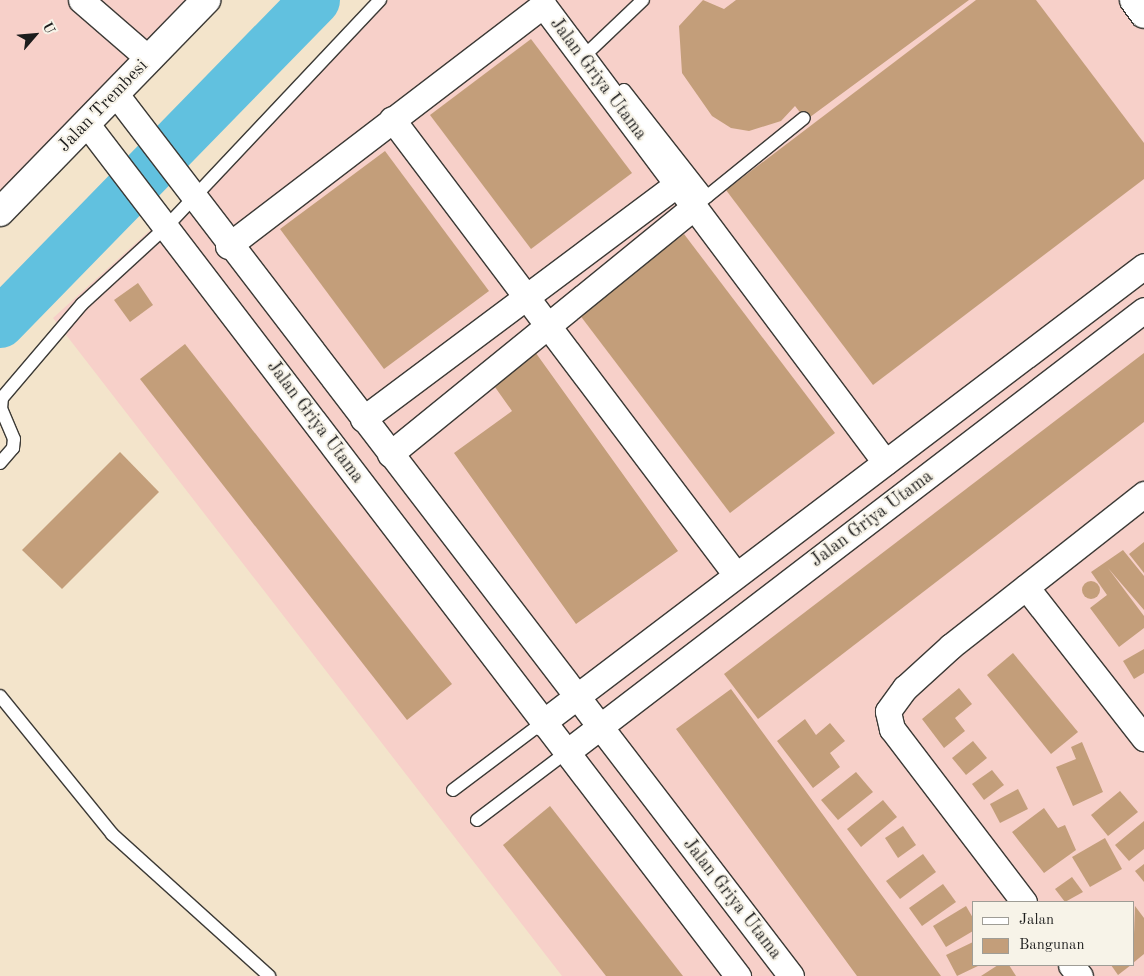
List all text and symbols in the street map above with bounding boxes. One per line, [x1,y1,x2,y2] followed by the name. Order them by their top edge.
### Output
[10,10,60,60] north arrow
[545,14,651,144] street label: Jalan Griya Utama
[40,20,57,36] text: U
[54,55,152,157] street label: Jalan Trembesi
[262,357,368,487] street label: Jalan Griya Utama
[807,466,937,572] street label: Jalan Griya Utama
[678,834,786,964] street label: Jalan Griya Utama
[972,901,1134,966] legend
[1019,913,1054,928] text: Jalan
[1019,938,1085,953] text: Bangunan

